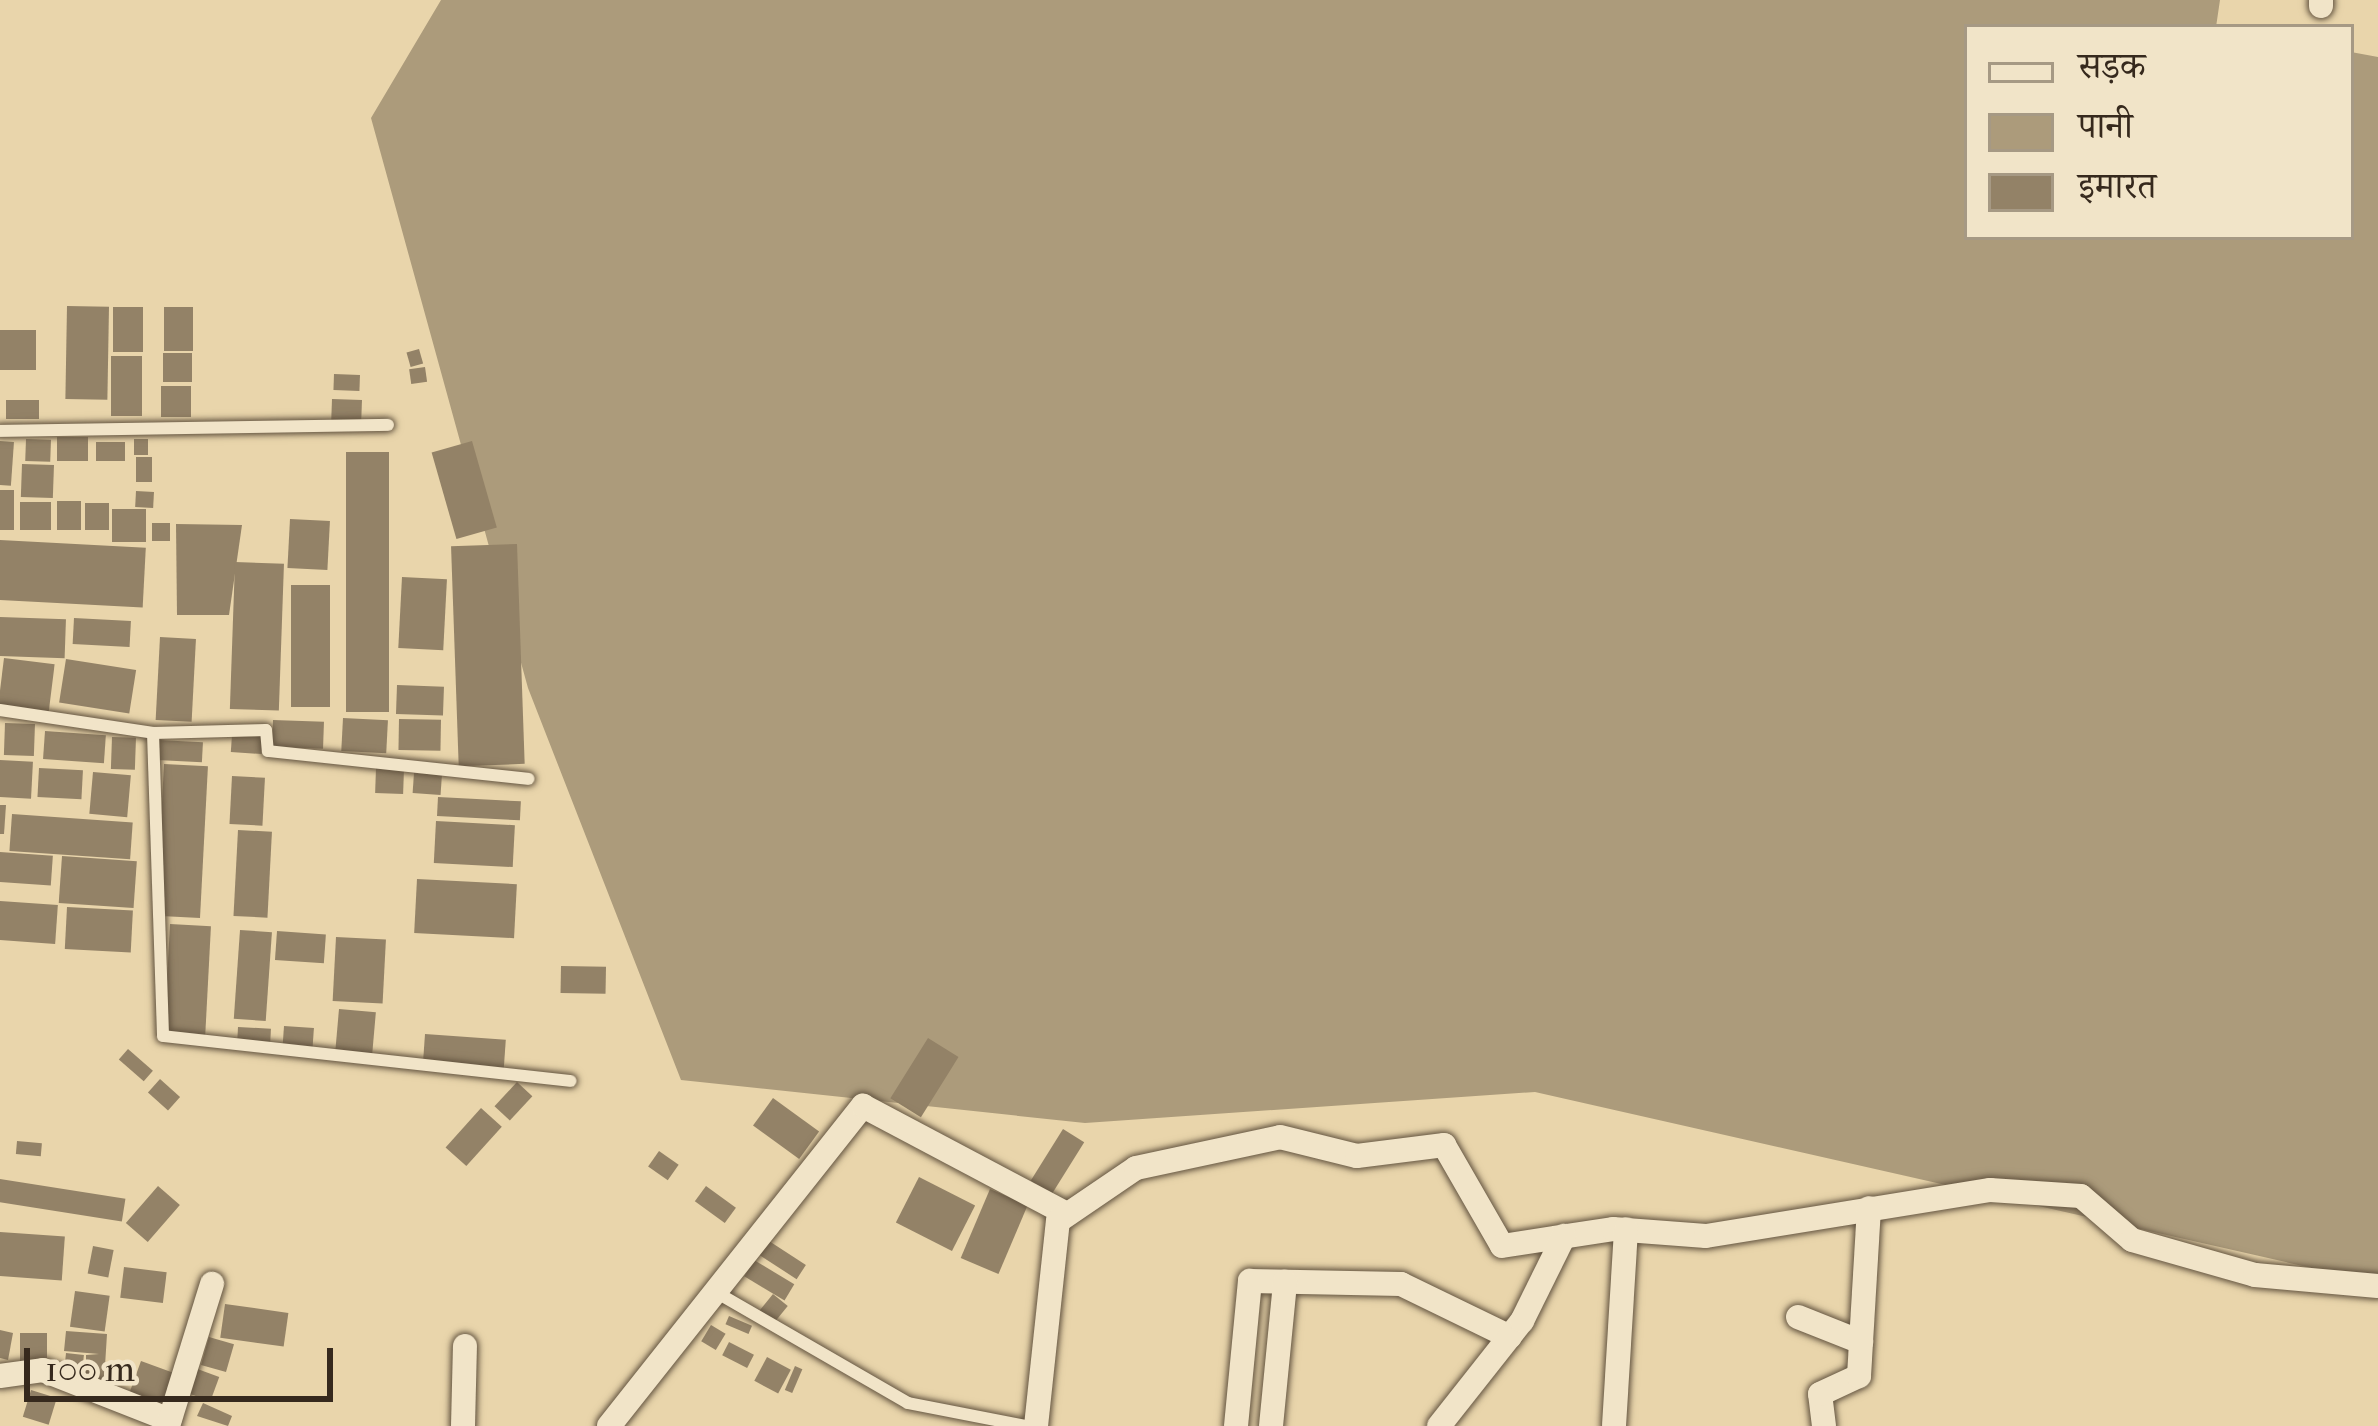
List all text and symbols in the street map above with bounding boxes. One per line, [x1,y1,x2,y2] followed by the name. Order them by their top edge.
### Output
[1964,24,2354,240] legend
[2078,45,2146,87] text: सड़क
[2078,105,2133,147] text: पानी
[2078,165,2156,207] text: इमारत
[30,1324,339,1398] scale bar
[45,1348,135,1390] text: 100 m

